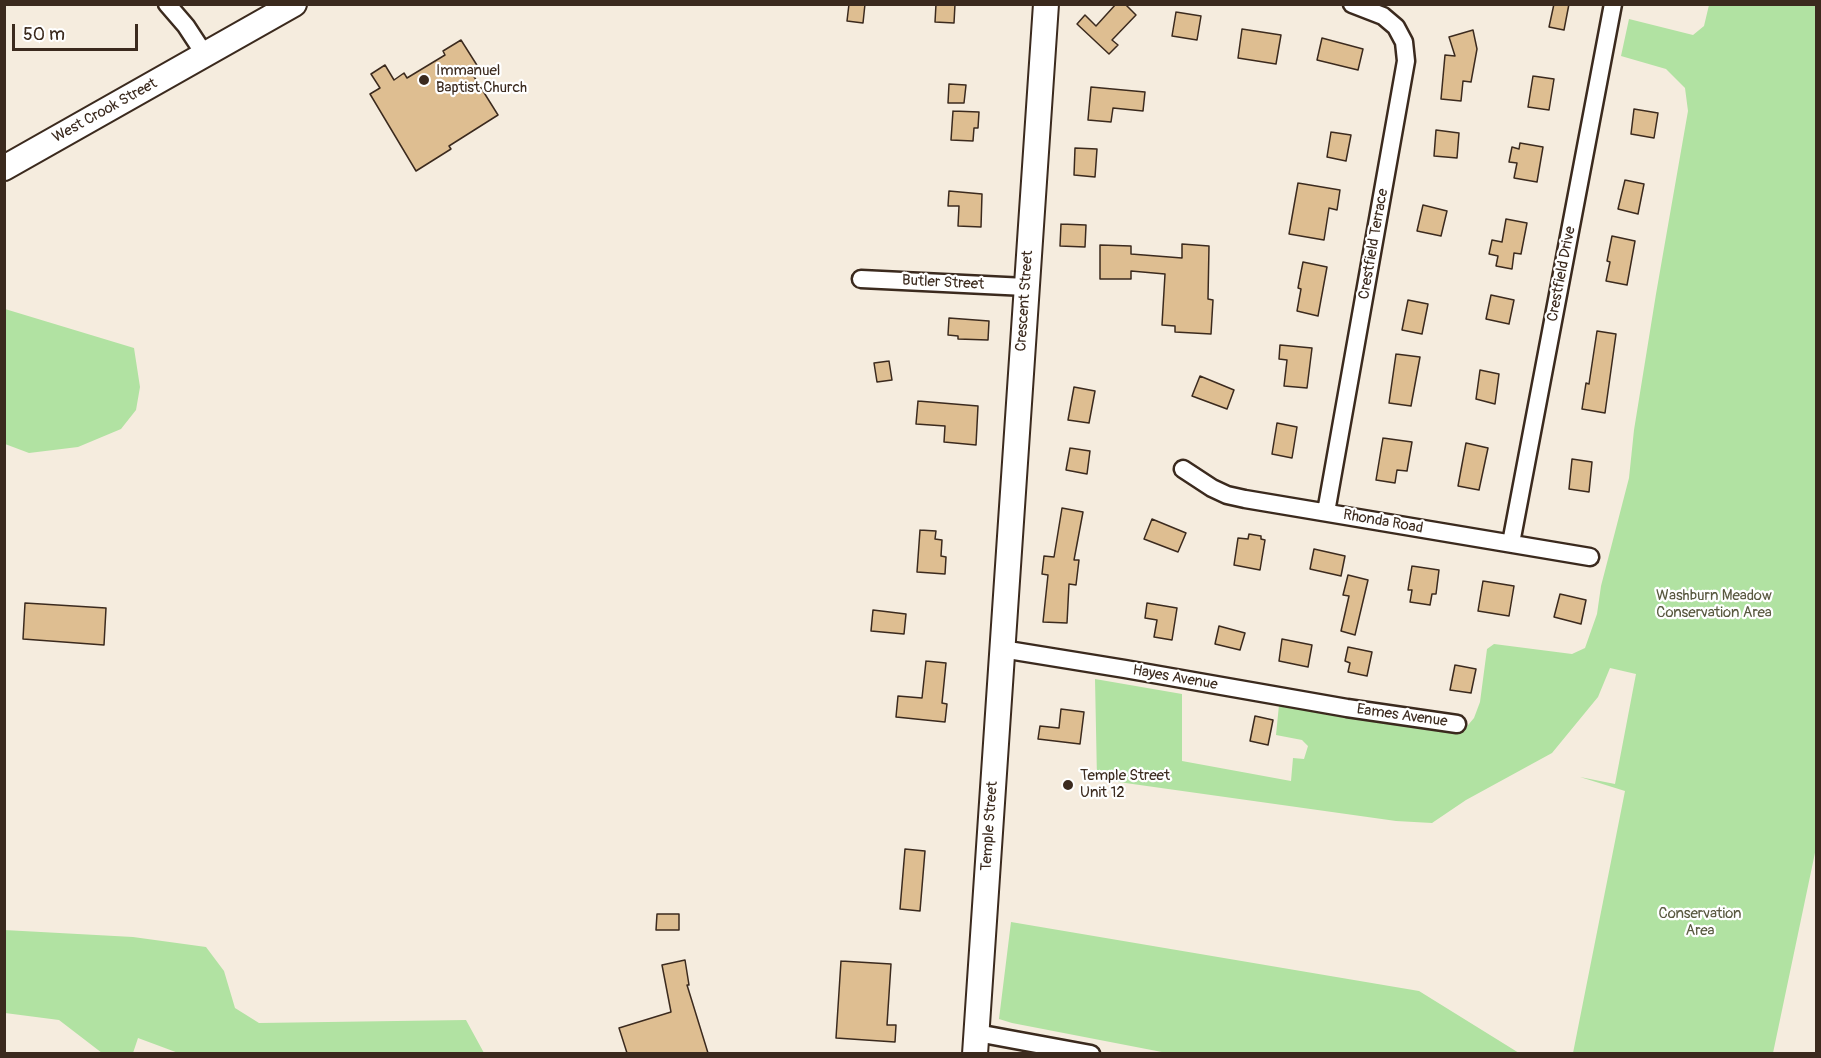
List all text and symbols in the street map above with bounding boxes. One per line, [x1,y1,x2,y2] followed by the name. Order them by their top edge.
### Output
[15,12,141,50] scale bar
[23,23,65,46] text: 50 m
[436,62,527,97] place label: Immanuel Baptist Church
[417,73,431,87] marker: Immanuel Baptist Church
[50,75,160,147] street label: West Crook Street
[1355,187,1393,301] street label: Crestfield Terrace
[1544,225,1580,323] street label: Crestfield Drive
[1012,250,1038,352] street label: Crescent Street
[901,272,985,294] street label: Butler Street
[1342,506,1424,538] street label: Rhonda Road
[1656,587,1772,622] park label: Washburn Meadow Conservation Area
[1131,662,1219,694] street label: Hayes Avenue
[1355,701,1449,731] street label: Eames Avenue
[1080,767,1170,802] place label: Temple Street Unit 12
[1061,778,1075,792] marker: Temple Street Unit 12
[978,780,1002,872] street label: Temple Street
[1658,905,1742,940] park label: Conservation Area

